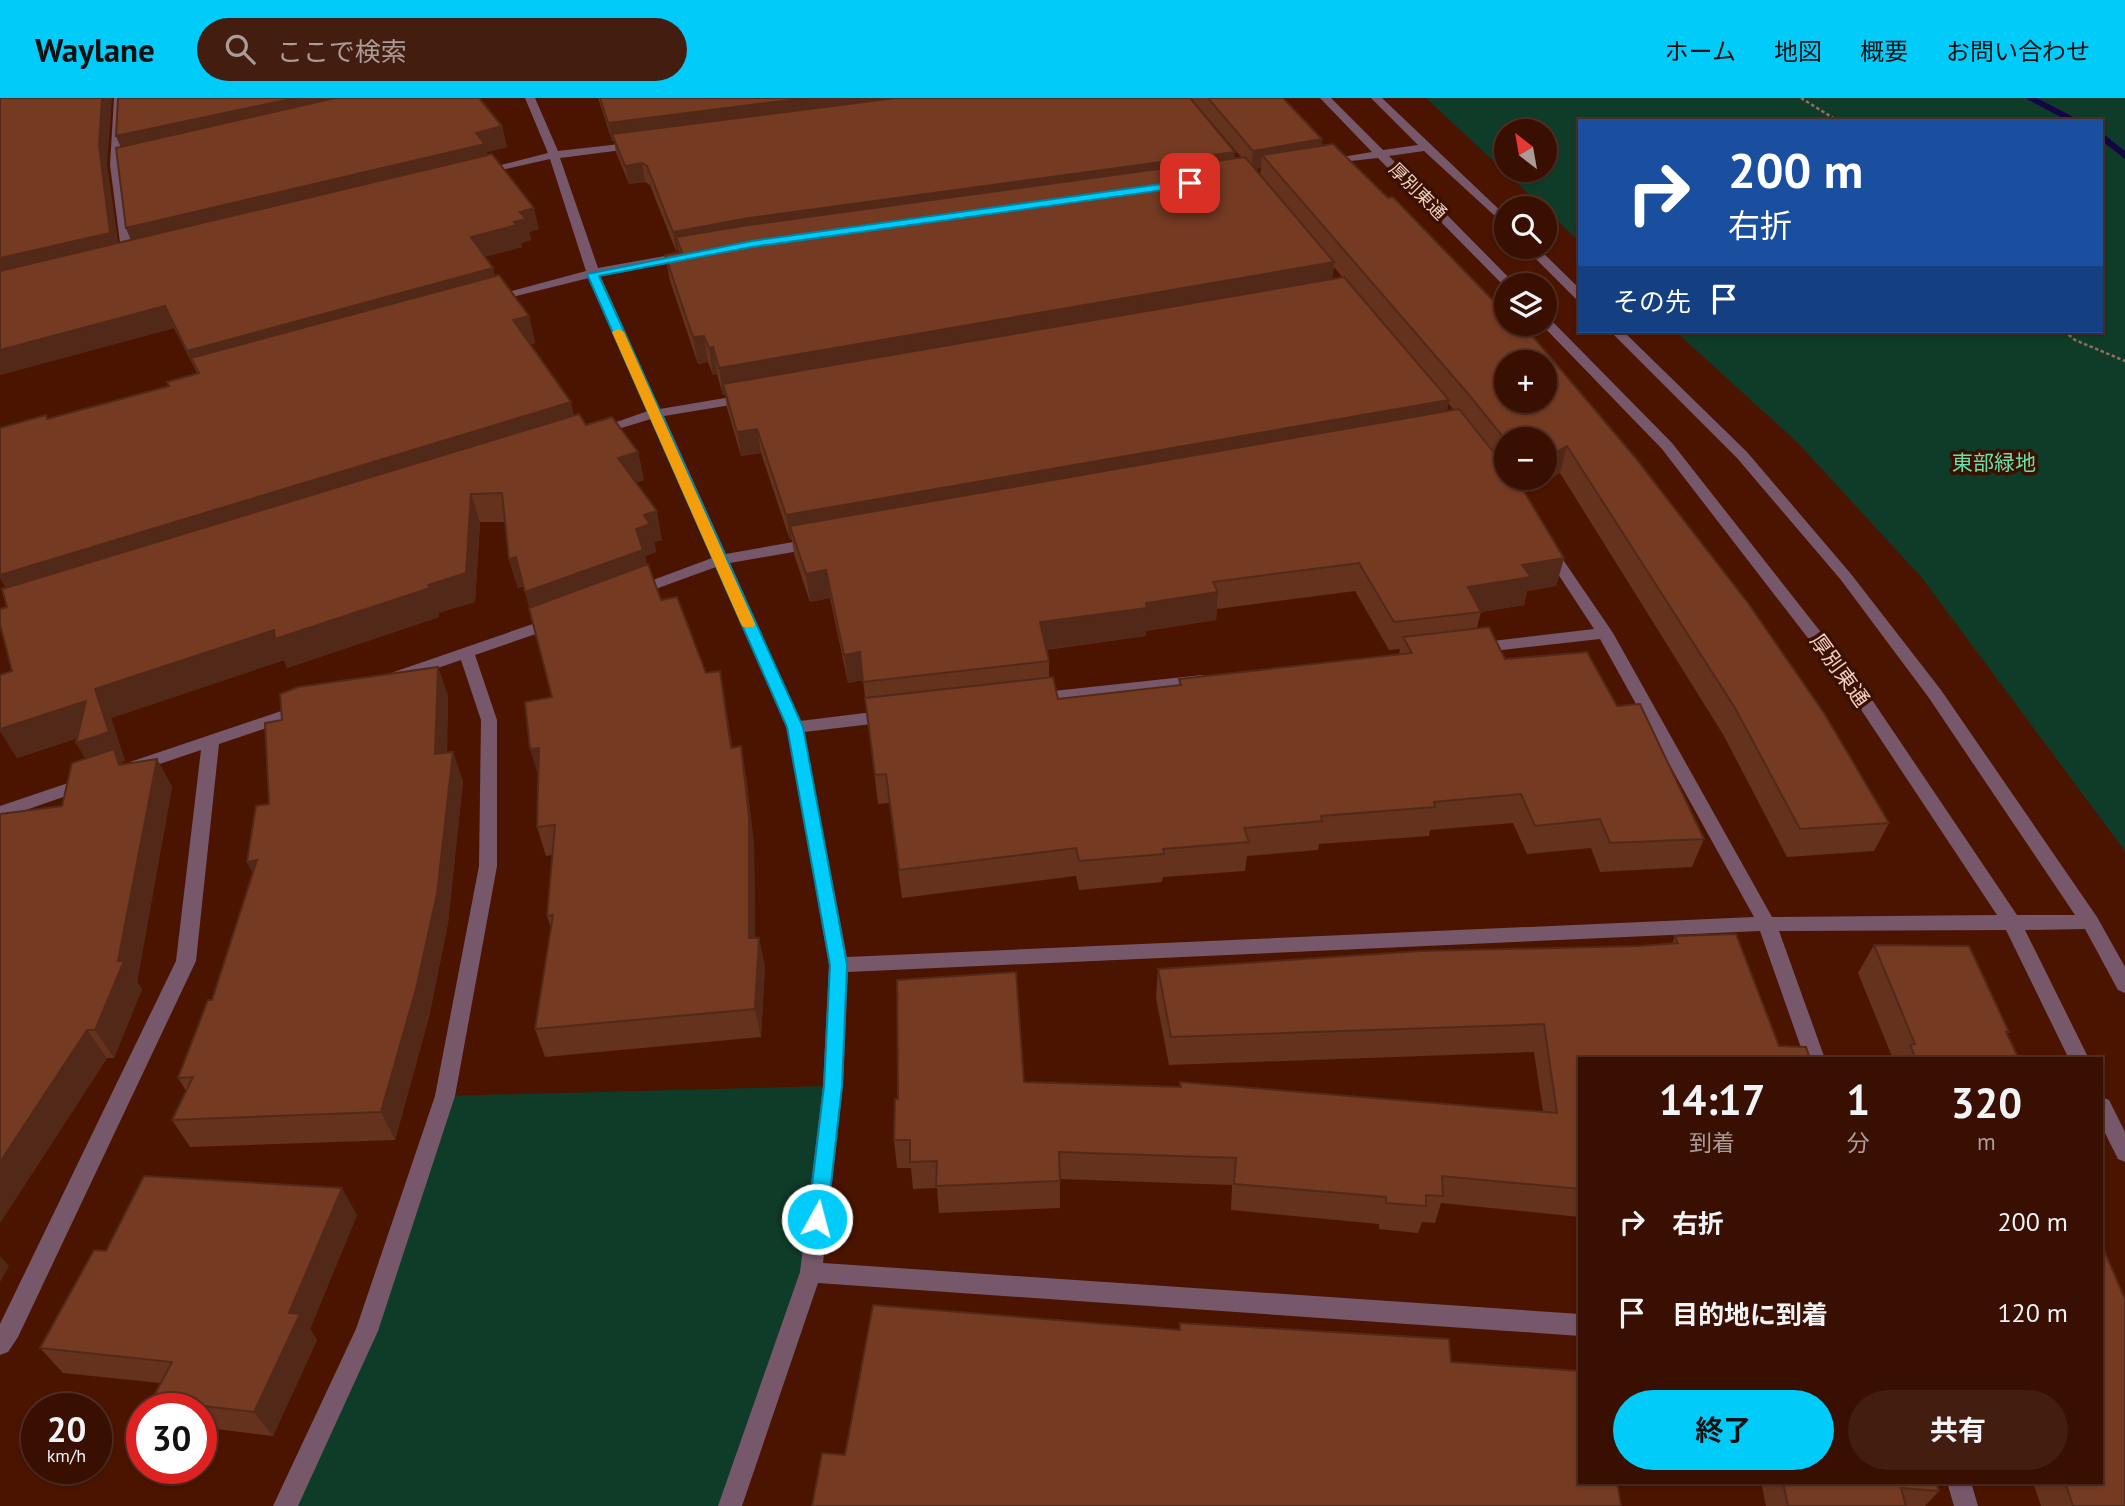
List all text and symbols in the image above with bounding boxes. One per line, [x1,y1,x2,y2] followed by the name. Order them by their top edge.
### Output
[197,18,687,81] search box
[35,28,155,71] text: Waylane
[221,30,259,68] icon: search
[277,35,407,68] text: ここで検索
[1665,36,1736,67] text: ホーム
[1774,36,1822,67] text: 地図
[1860,36,1908,67] text: 概要
[1946,36,2090,67] text: お問い合わせ
[1494,119,1558,182] north arrow
[1494,119,1557,490] map controls
[1728,138,1863,202] text: 200 m
[1613,147,1704,238] icon: right
[1160,153,1220,213] pin
[1384,157,1452,225] street label: 厚別東通
[1171,164,1209,202] icon: arrive
[1494,196,1557,259] button: search
[1728,204,1792,246] text: 右折
[1494,273,1557,336] button: layers
[1705,280,1743,318] icon: arrive
[1613,285,1691,318] text: その先
[1494,350,1557,413] button: +
[1494,427,1557,490] button: −
[1952,449,2036,476] park label: 東部緑地
[1804,628,1876,712] street label: 厚別東通
[1659,1072,1765,1127] text: 14:17
[1846,1072,1870,1127] text: 1
[1951,1075,2022,1130] text: 320
[1977,1127,1996,1156] text: m
[1689,1128,1735,1157] text: 到着
[1847,1128,1870,1157] text: 分
[780,1182,854,1256] position arrow
[1613,1203,1651,1241] icon: right
[1997,1205,2068,1238] text: 200 m
[1672,1207,1724,1240] text: 右折
[1613,1294,1651,1332] icon: arrive
[1997,1296,2068,1329] text: 120 m
[1672,1298,1828,1331] text: 目的地に到着
[1613,1390,1834,1470] button: 終了
[1848,1390,2068,1470] button: 共有
[126,1393,217,1484] speed limit sign: 30
[47,1406,86,1452] text: 20
[47,1444,86,1467] text: km/h

